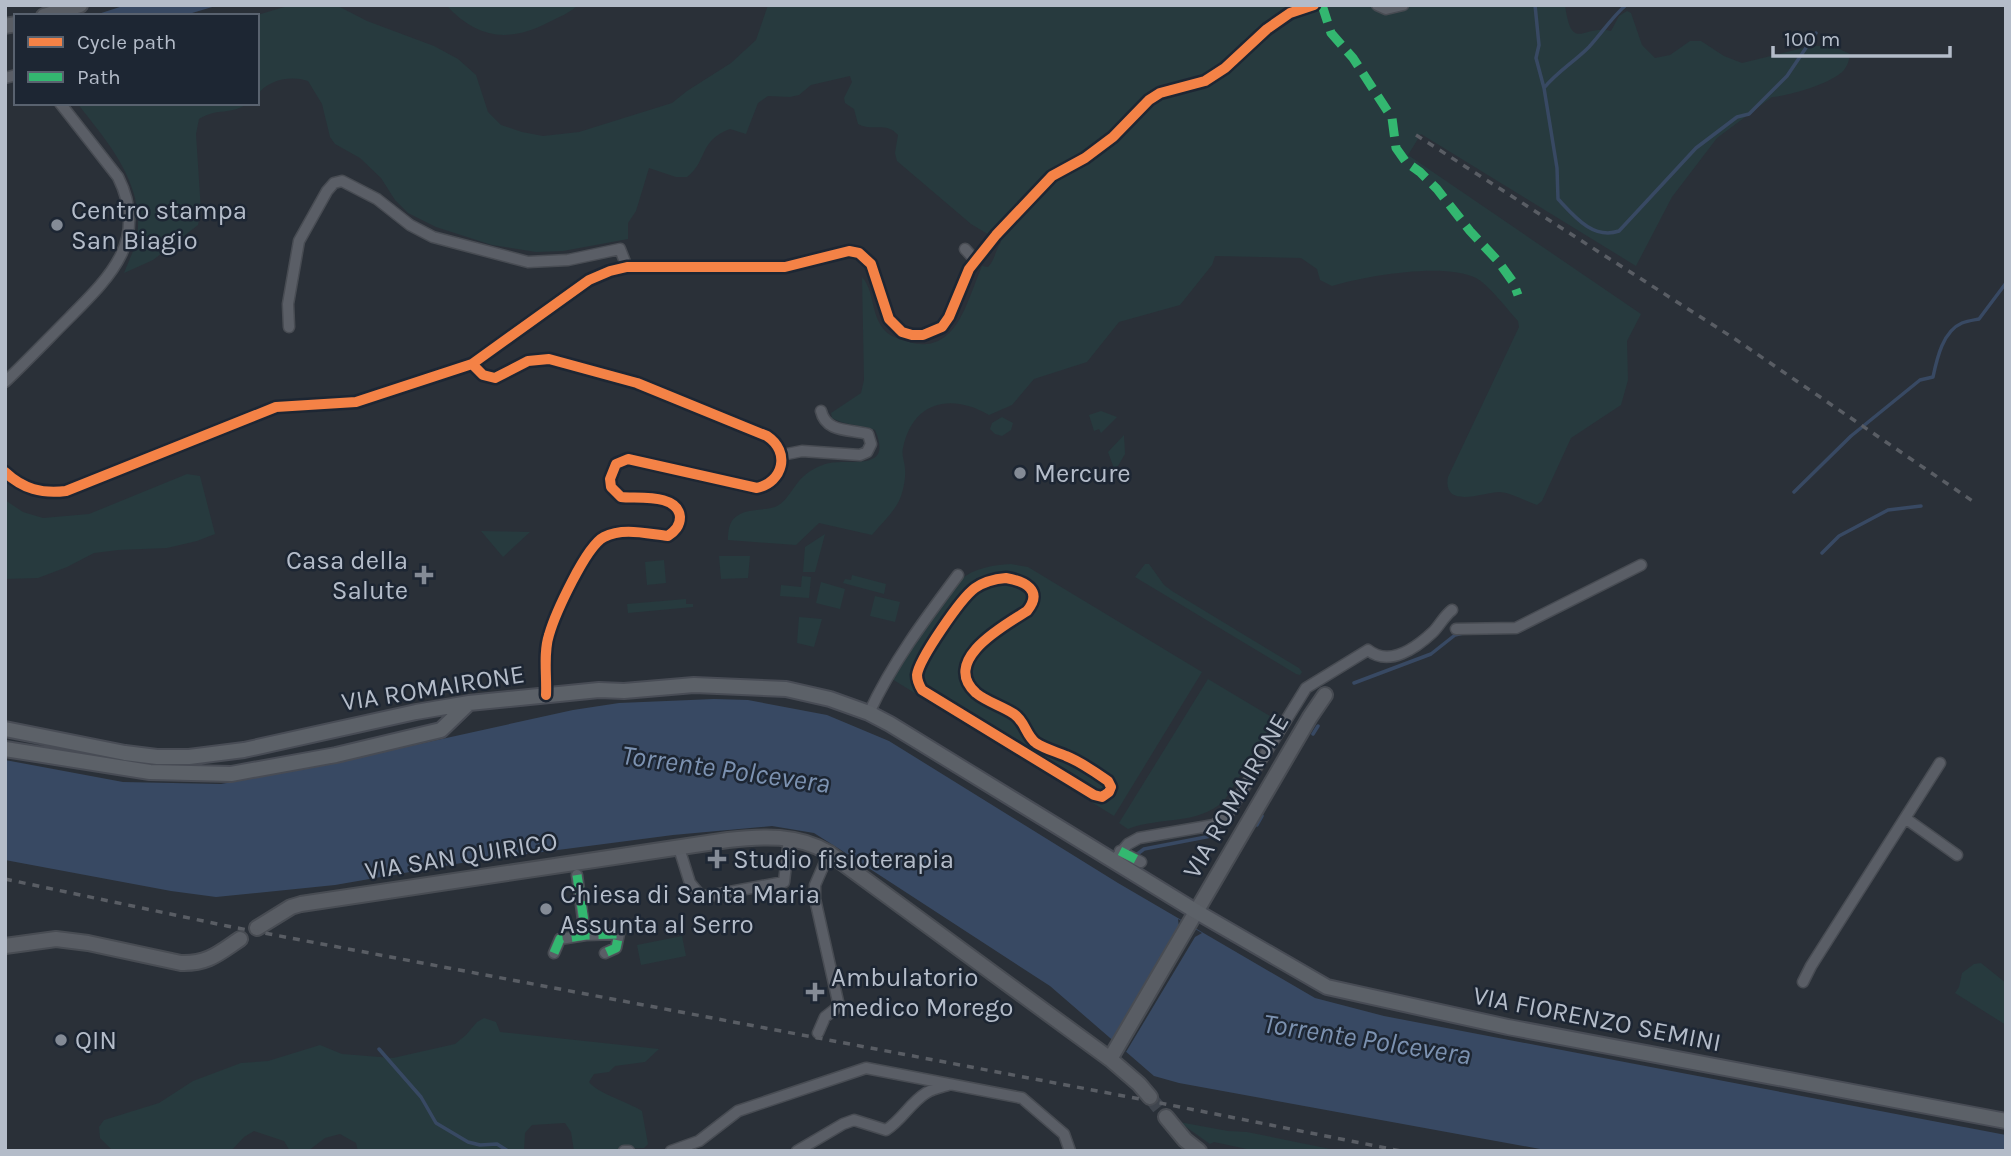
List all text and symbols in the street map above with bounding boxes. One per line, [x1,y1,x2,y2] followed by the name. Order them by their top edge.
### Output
[14,14,259,105] legend
[1773,14,1950,58] scale bar
[1784,27,1841,51] text: 100 m
[77,30,177,54] text: Cycle path
[77,65,121,89] text: Path
[71,195,247,256] place label: Centro stampa San Biagio
[49,217,65,233] marker: Centro stampa San Biagio
[1034,458,1131,489] place label: Mercure
[1012,465,1028,481] marker: Mercure
[286,545,408,606] place label: Casa della Salute
[414,565,434,585] marker: Casa della Salute
[339,658,527,718] street label: VIA ROMAIRONE
[1176,708,1296,884] street label: VIA ROMAIRONE
[620,738,832,800] water label: Torrente Polcevera
[362,825,560,887] street label: VIA SAN QUIRICO
[733,844,954,875] place label: Studio fisioterapia
[707,849,727,869] marker: Studio fisioterapia
[560,879,820,940] place label: Chiesa di Santa Maria Assunta al Serro
[538,901,554,917] marker: Chiesa di Santa Maria Assunta al Serro
[831,962,1014,1023] place label: Ambulatorio medico Morego
[1470,980,1724,1058] street label: VIA FIORENZO SEMINI
[805,982,825,1002] marker: Ambulatorio medico Morego
[1261,1006,1473,1072] water label: Torrente Polcevera
[75,1025,117,1056] place label: QIN
[53,1032,69,1048] marker: QIN

